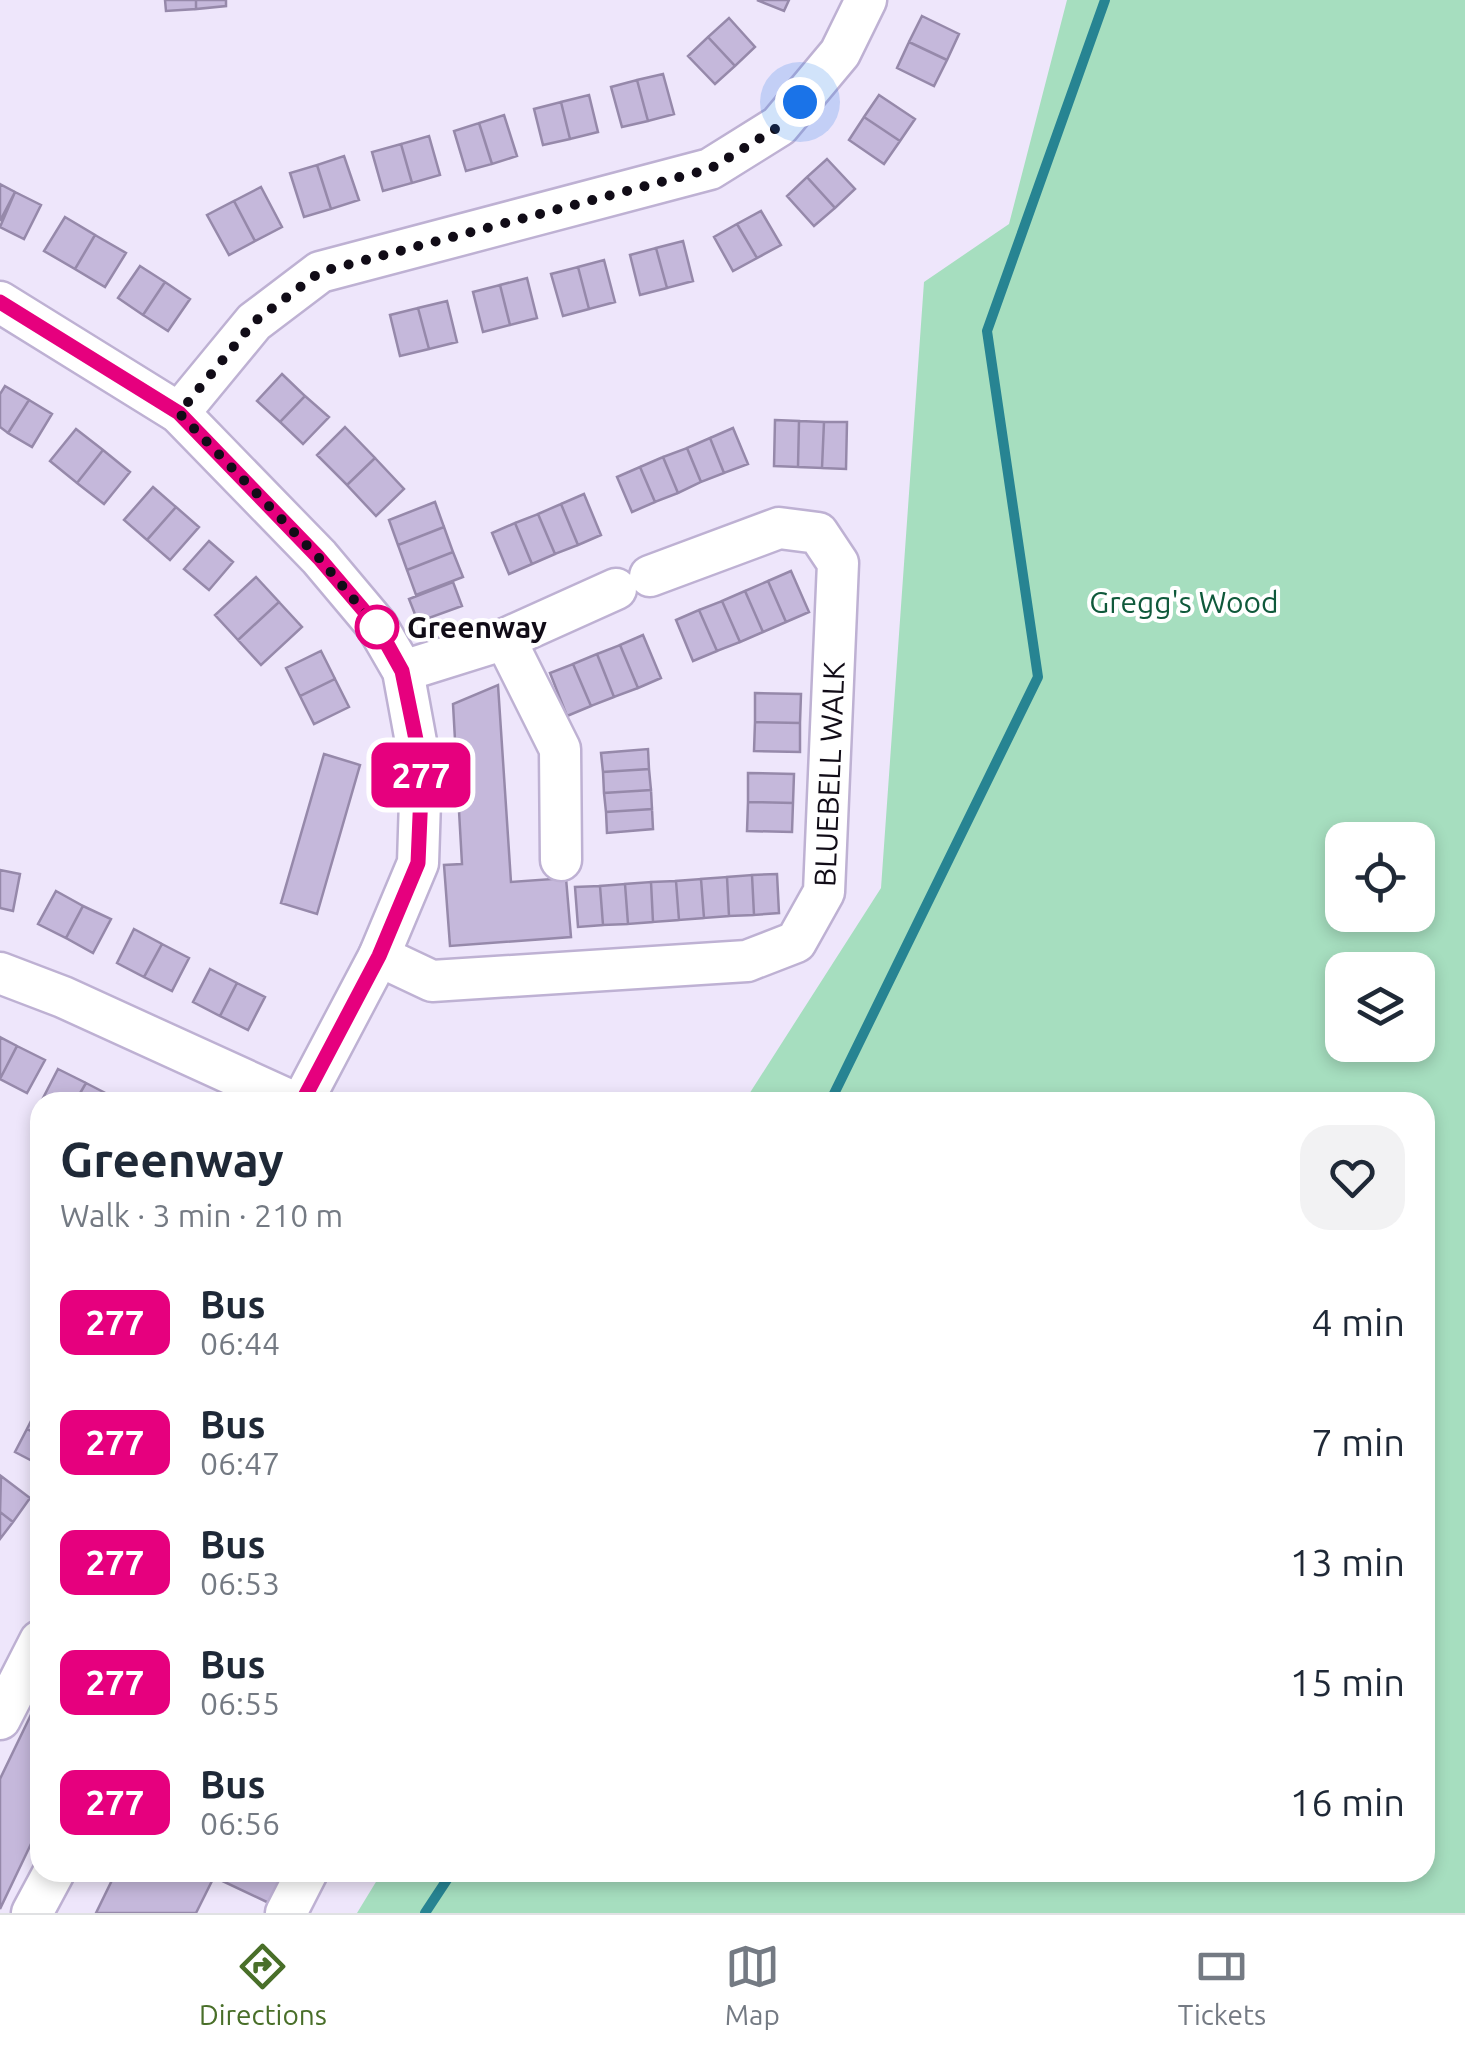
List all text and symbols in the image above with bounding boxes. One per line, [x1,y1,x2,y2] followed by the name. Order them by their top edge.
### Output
[775,77,825,127] your location
[1089,585,1279,619] park label: Gregg's Wood
[356,606,398,648] marker: Greenway
[407,610,547,644] place label: Greenway
[807,661,851,887] street label: BLUEBELL WALK
[364,742,478,808] line badge: 277
[391,755,451,795] text: 277
[1325,822,1435,1062] map controls
[1325,822,1435,932] button: locate
[1325,952,1435,1062] button: layers
[1300,1125,1405,1230] button: heart
[60,1132,284,1186] text: Greenway
[60,1197,343,1233] text: Walk · 3 min · 210 m
[200,1283,265,1325] text: Bus
[1311,1301,1405,1343] text: 4 min
[85,1302,145,1342] text: 277
[200,1325,280,1361] text: 06:44
[200,1403,265,1445] text: Bus
[1311,1421,1405,1463] text: 7 min
[85,1422,145,1462] text: 277
[200,1445,280,1481] text: 06:47
[200,1523,265,1565] text: Bus
[1290,1541,1405,1583] text: 13 min
[85,1542,145,1582] text: 277
[200,1565,280,1601] text: 06:53
[200,1643,265,1685] text: Bus
[1290,1661,1405,1703] text: 15 min
[85,1662,145,1702] text: 277
[200,1685,280,1721] text: 06:55
[200,1763,265,1805] text: Bus
[1290,1781,1405,1823] text: 16 min
[85,1782,145,1822] text: 277
[200,1805,280,1841] text: 06:56
[199,1939,327,2030] tab: Directions
[725,1939,780,2030] tab: Map
[1178,1939,1266,2030] tab: Tickets

